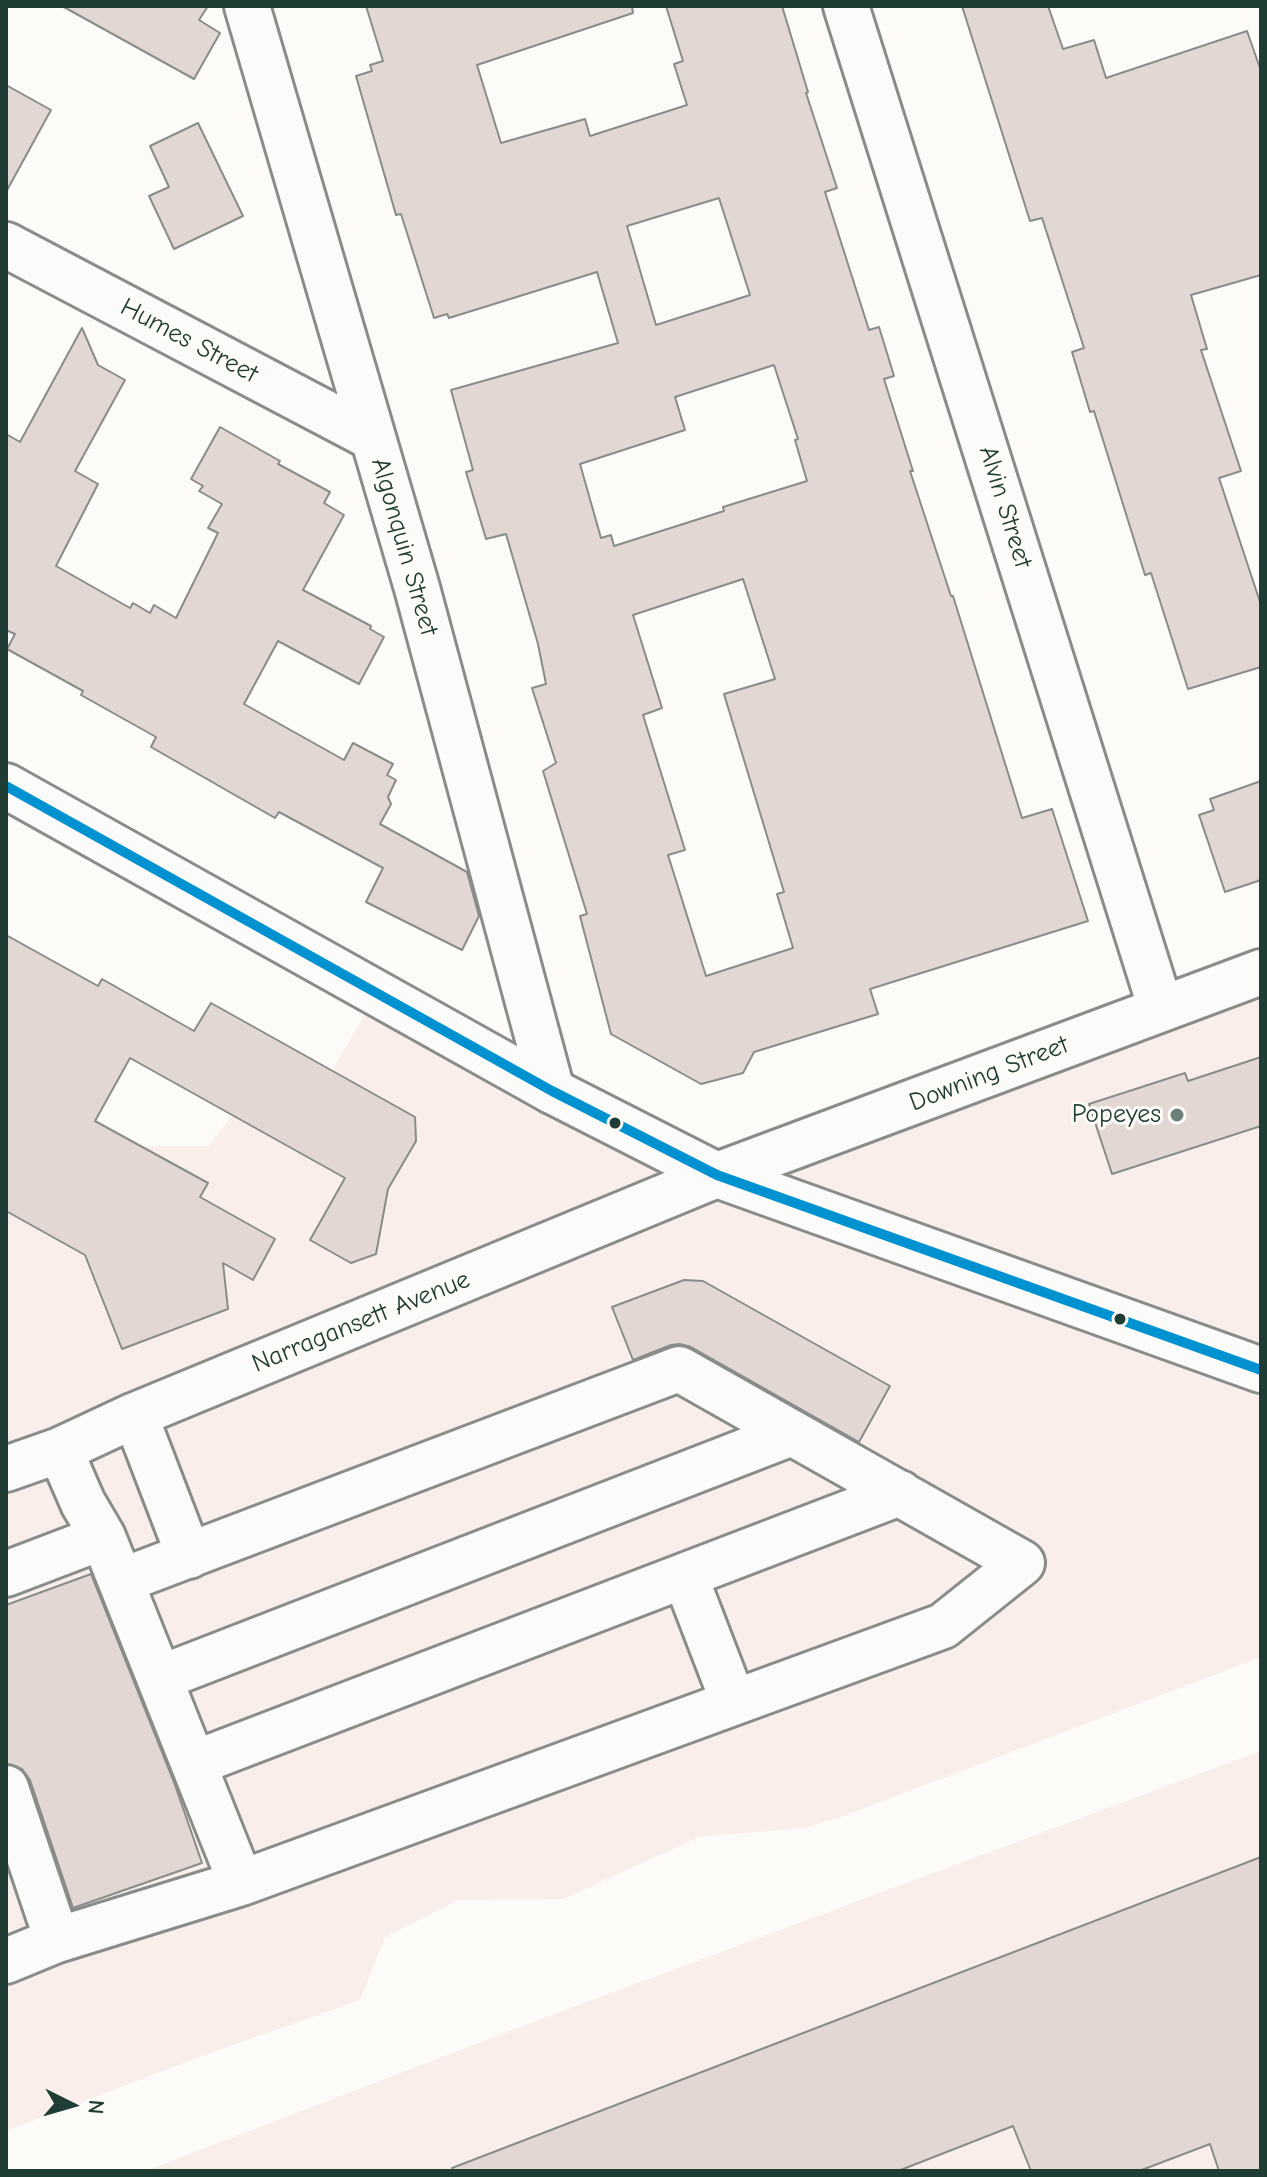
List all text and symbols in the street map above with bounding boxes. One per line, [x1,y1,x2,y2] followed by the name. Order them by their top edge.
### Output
[115,292,263,390] street label: Humes Street
[972,442,1038,572] street label: Alvin Street
[364,455,444,639] street label: Algonquin Street
[905,1029,1073,1119] street label: Downing Street
[1072,1099,1161,1131] place label: Popeyes
[1168,1106,1186,1124] marker: Popeyes
[607,1115,623,1131] unlabelled marker
[248,1264,474,1380] street label: Narragansett Avenue
[1112,1311,1128,1327] unlabelled marker
[32,2065,112,2145] north arrow
[82,2099,109,2115] text: N

